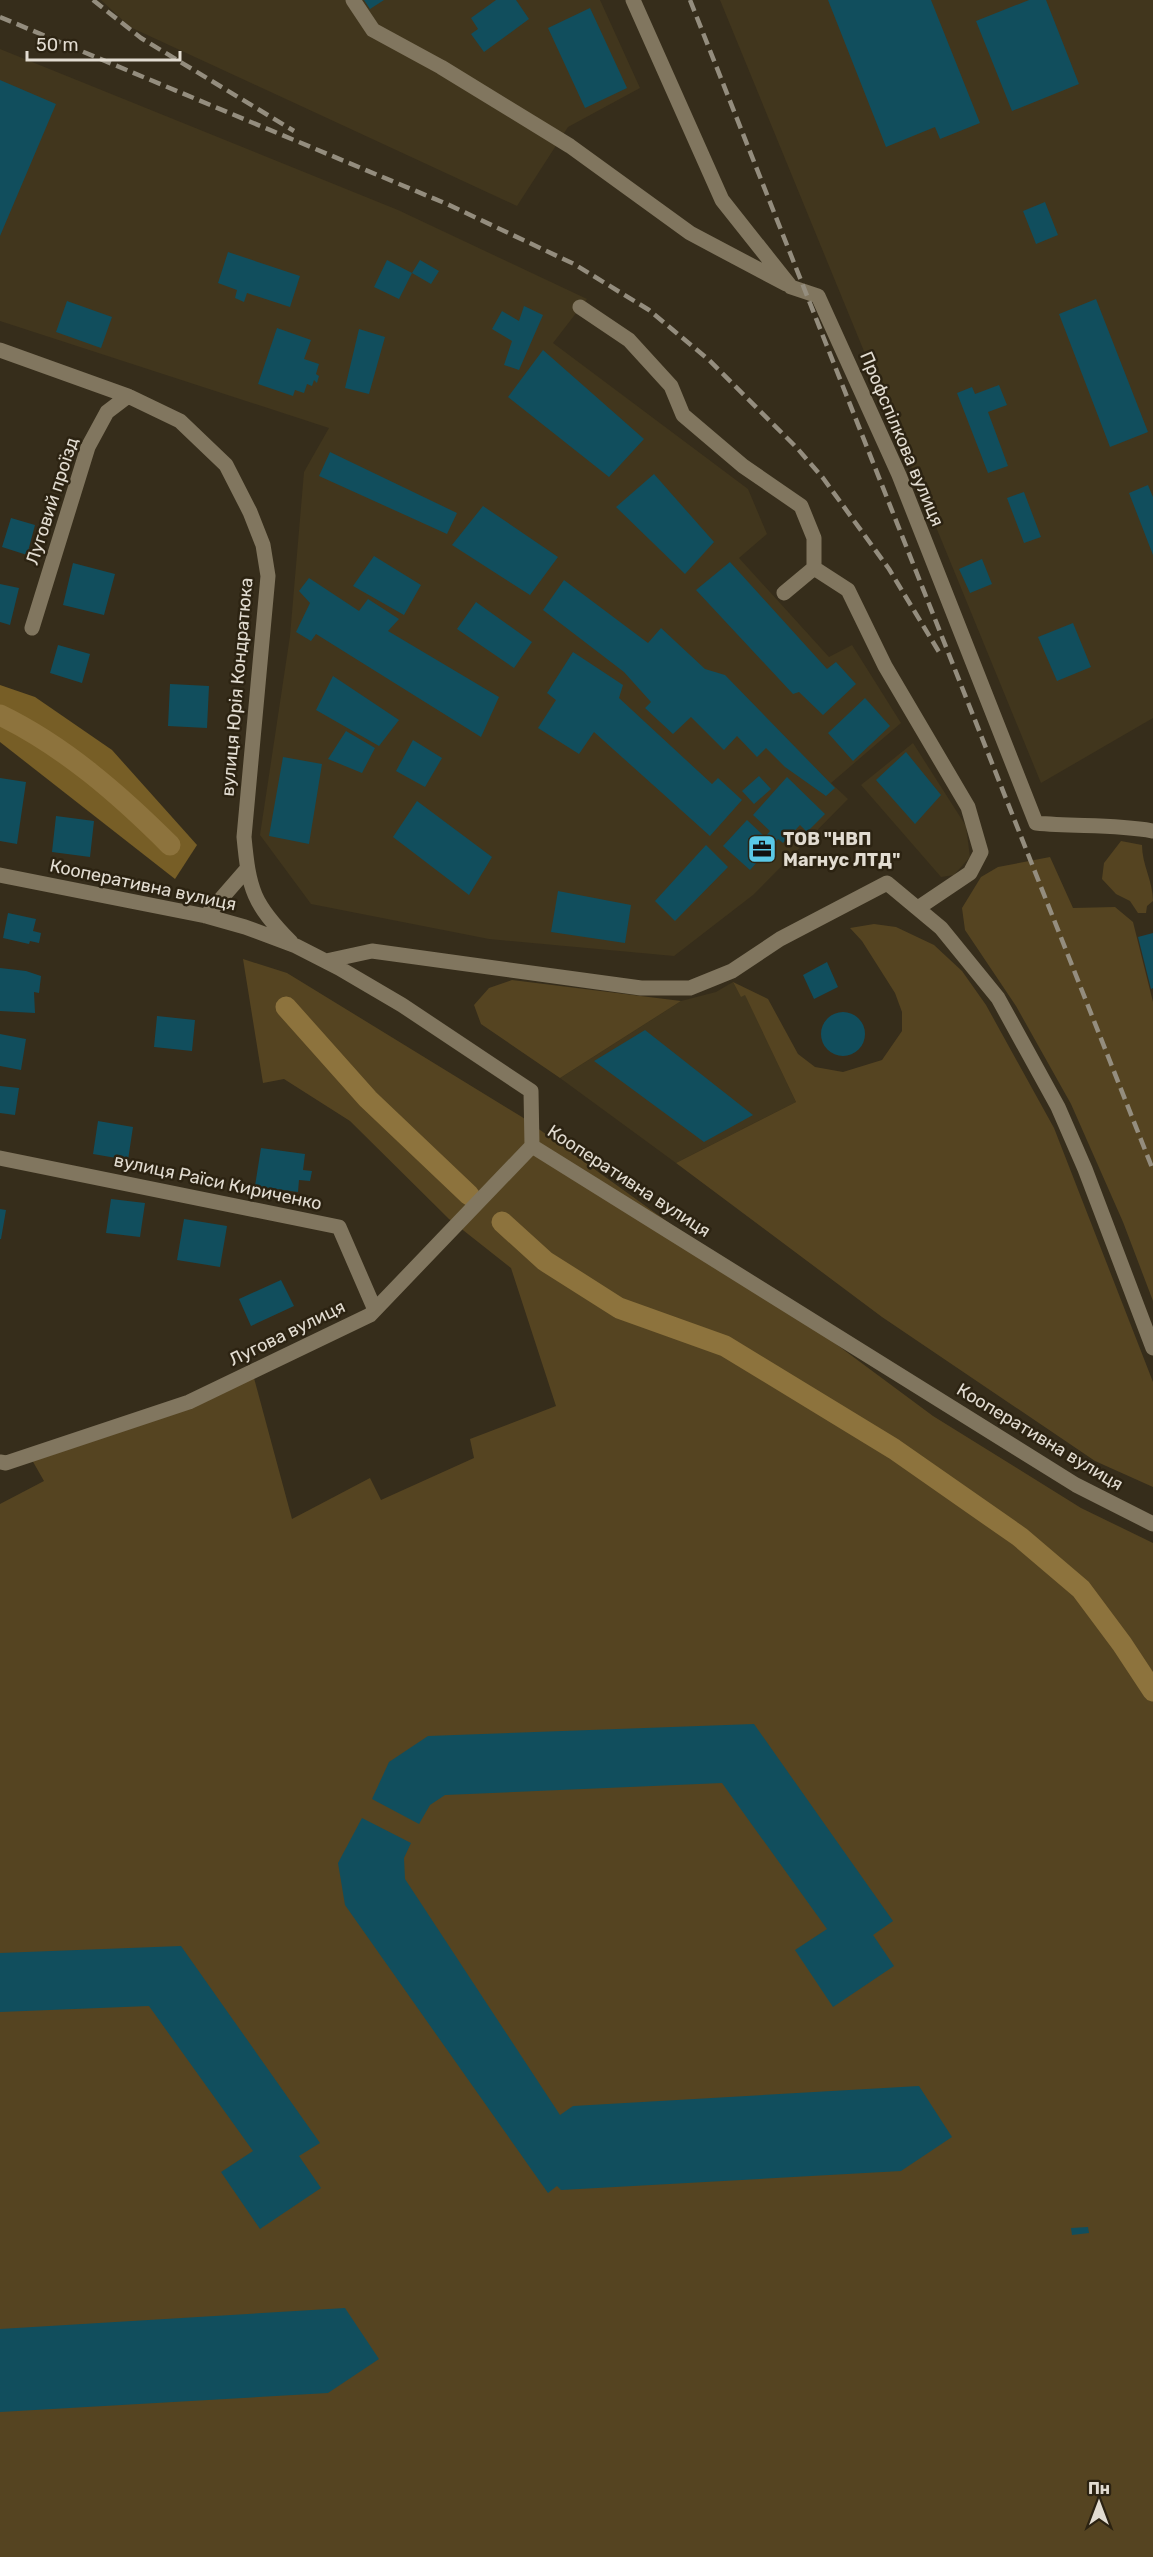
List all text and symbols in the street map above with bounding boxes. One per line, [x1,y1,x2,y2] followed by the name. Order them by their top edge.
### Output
[27,24,180,62] scale bar
[36,34,79,56] text: 50 m
[855,348,949,530] street label: Профспілкова вулиця
[21,434,83,568] street label: Луговий проїзд
[216,577,258,797] street label: вулиця Юрія Кондратюка
[783,828,900,871] place label: ТОВ "НВП Магнус ЛТД"
[746,833,778,865] office icon: ТОВ "НВП Магнус ЛТД"
[48,854,238,916] street label: Кооперативна вулиця
[543,1120,715,1242] street label: Кооперативна вулиця
[112,1149,324,1215] street label: вулиця Раїси Кириченко
[225,1295,349,1371] street label: Лугова вулиця
[953,1379,1127,1495] street label: Кооперативна вулиця
[1069,2473,1129,2533] north arrow
[1088,2479,1110,2498] text: Пн

